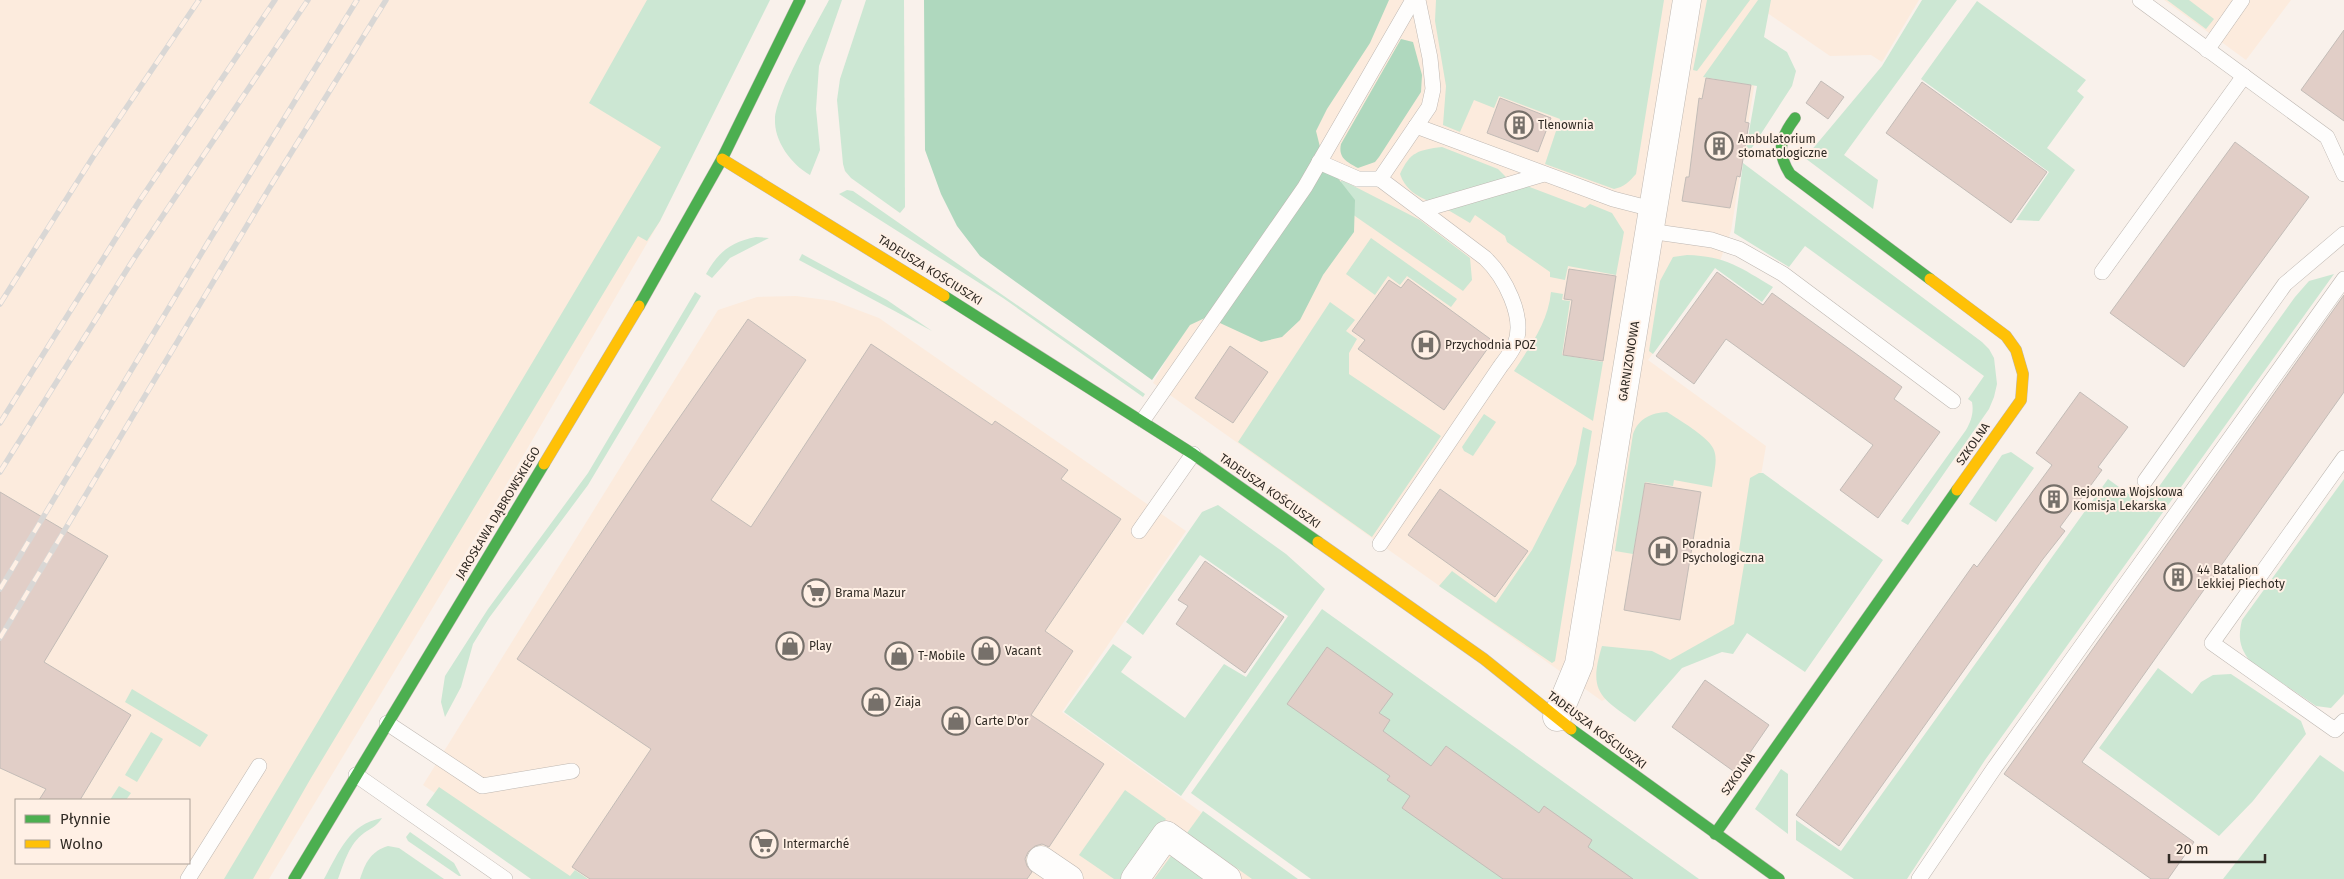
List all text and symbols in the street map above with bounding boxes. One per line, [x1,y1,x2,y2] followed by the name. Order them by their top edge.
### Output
[1504,110,1534,140] building icon: Tlenownia
[1538,118,1594,132] place label: Tlenownia
[1704,131,1734,161] building icon: Ambulatorium stomatologiczne
[1738,132,1827,160] place label: Ambulatorium stomatologiczne
[875,231,985,308] street label: TADEUSZA KOŚCIUSZKI
[1616,320,1642,402] street label: GARNIZONOWA
[1411,330,1441,360] hospital icon: Przychodnia POZ
[1445,338,1536,352] place label: Przychodnia POZ
[1953,420,1993,468] street label: SZKOLNA
[453,444,543,582] street label: JAROSŁAWA DĄBROWSKIEGO
[1217,450,1324,531] street label: TADEUSZA KOŚCIUSZKI
[2039,484,2069,514] building icon: Rejonowa Wojskowa Komisja Lekarska
[2073,485,2183,513] place label: Rejonowa Wojskowa Komisja Lekarska
[1648,536,1678,566] hospital icon: Poradnia Psychologiczna
[1682,537,1764,565] place label: Poradnia Psychologiczna
[2163,562,2193,592] building icon: 44 Batalion Lekkiej Piechoty
[2197,563,2285,591] place label: 44 Batalion Lekkiej Piechoty
[801,578,831,608] supermarket icon: Brama Mazur
[835,586,906,600] place label: Brama Mazur
[775,631,805,661] shop icon: Play
[971,636,1001,666] shop icon: Vacant
[809,639,832,653] place label: Play
[884,641,914,671] shop icon: T-Mobile
[1005,644,1042,658] place label: Vacant
[918,649,965,663] place label: T-Mobile
[861,687,891,717] shop icon: Ziaja
[1545,687,1650,772] street label: TADEUSZA KOŚCIUSZKI
[895,695,921,709] place label: Ziaja
[941,706,971,736] shop icon: Carte D'or
[975,714,1029,728] place label: Carte D'or
[1718,750,1758,798] street label: SZKOLNA
[15,799,190,864] legend
[60,810,111,828] text: Płynnie
[749,829,779,859] supermarket icon: Intermarché
[2169,832,2265,864] scale bar
[60,835,103,853] text: Wolno
[783,837,849,851] place label: Intermarché
[2176,840,2209,858] text: 20 m

